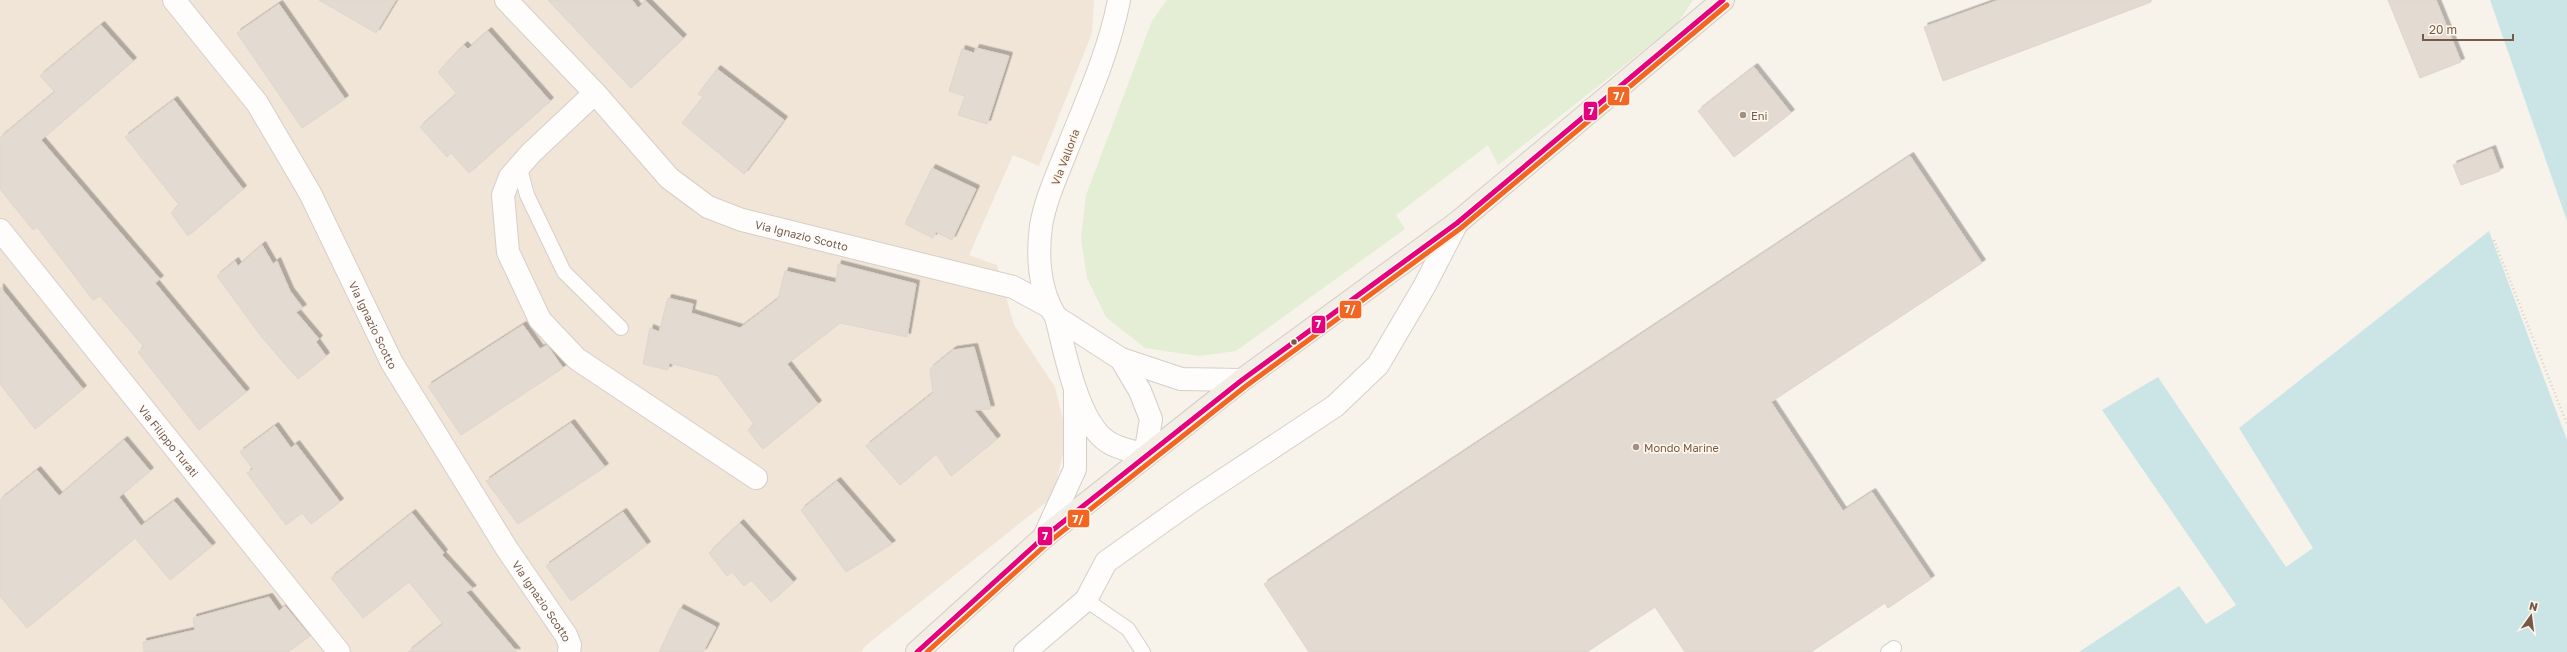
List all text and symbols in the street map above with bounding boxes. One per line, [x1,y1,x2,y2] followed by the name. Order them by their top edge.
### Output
[2423,16,2513,42] scale bar
[2429,22,2457,37] text: 20 m
[1607,86,1630,106] line badge: 7/
[1613,89,1625,102] text: 7/
[1583,101,1598,121] line badge: 7
[1588,104,1594,117] text: 7
[1751,109,1767,122] place label: Eni
[1738,110,1748,120] marker: Eni
[1048,127,1082,187] street label: Via Valloria
[754,217,850,253] street label: Via Ignazio Scotto
[347,279,400,371] street label: Via Ignazio Scotto
[1339,300,1362,319] line badge: 7/
[1344,302,1356,315] text: 7/
[1311,315,1326,334] line badge: 7
[1315,317,1321,330] text: 7
[1289,337,1299,347] unlabelled marker
[136,402,202,479] street label: Via Filippo Turati
[1644,441,1719,454] place label: Mondo Marine
[1631,442,1641,452] marker: Mondo Marine
[1067,509,1090,528] line badge: 7/
[1072,512,1084,525] text: 7/
[1037,526,1053,546] line badge: 7
[1042,529,1048,542] text: 7
[510,558,575,644] street label: Via Ignazio Scotto
[2511,596,2551,636] north arrow
[2528,598,2539,613] text: N

